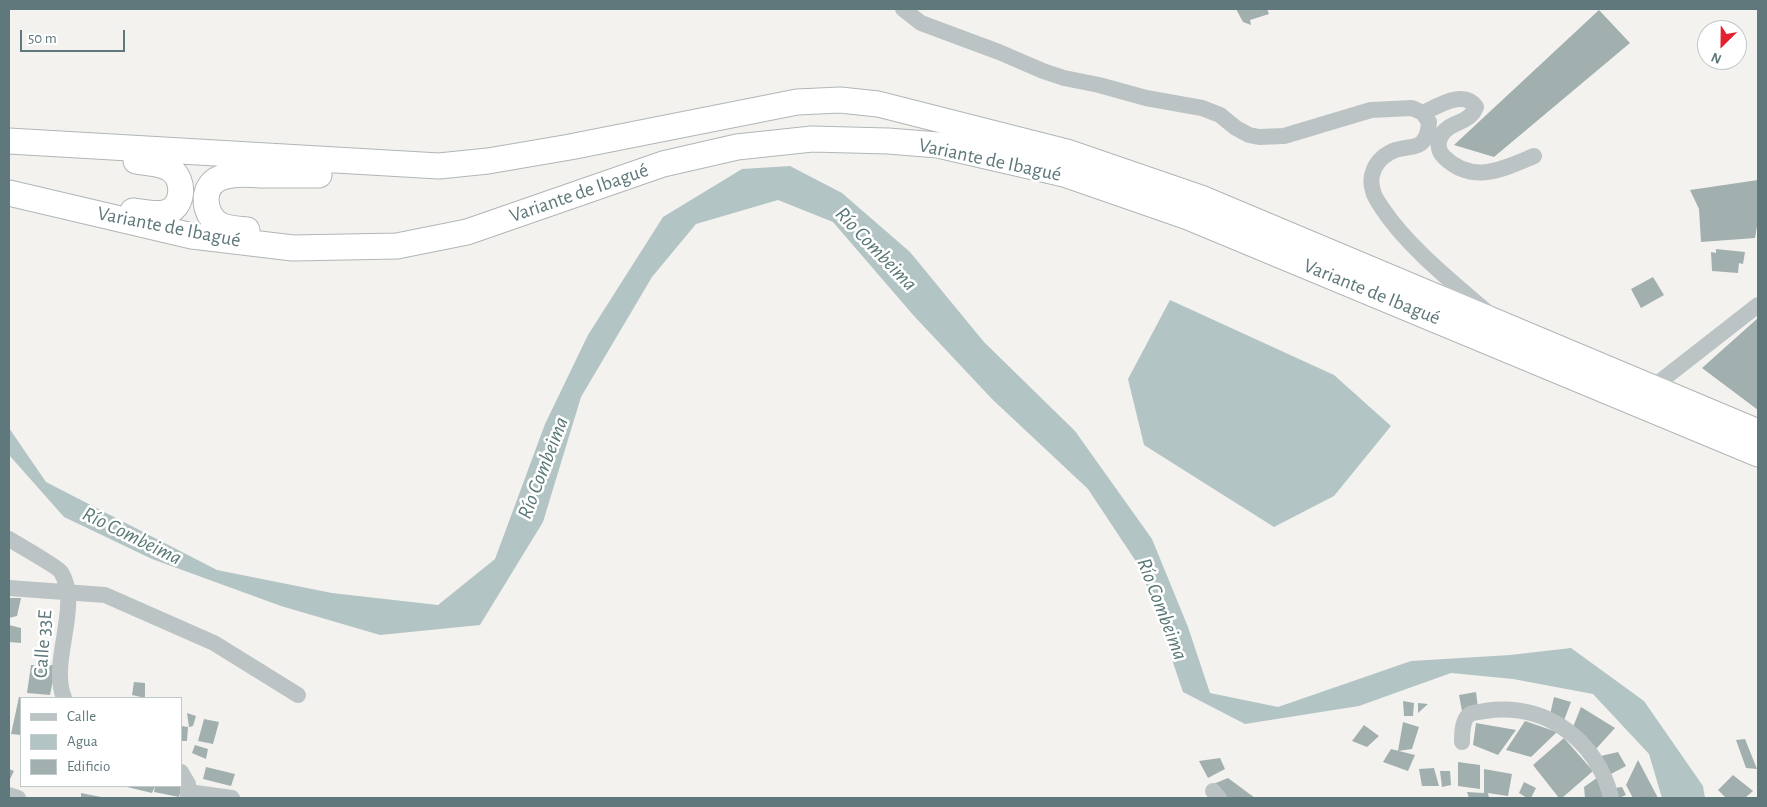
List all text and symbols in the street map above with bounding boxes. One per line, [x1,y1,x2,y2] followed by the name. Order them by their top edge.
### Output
[22,20,128,52] scale bar
[1697,20,1747,70] north arrow
[28,31,57,46] text: 50 m
[1709,50,1724,66] text: N
[916,133,1064,187] street label: Variante de Ibagué
[506,158,652,228] street label: Variante de Ibagué
[95,201,243,253] street label: Variante de Ibagué
[830,202,922,296] water label: Río Combeima
[1300,254,1444,330] street label: Variante de Ibagué
[512,413,574,523] water label: Río Combeima
[78,501,186,571] water label: Río Combeima
[1131,554,1193,664] water label: Río Combeima
[29,609,57,679] street label: Calle 33E
[20,697,182,787] legend
[67,709,96,724] text: Calle
[67,734,98,749] text: Agua
[67,759,110,774] text: Edificio

